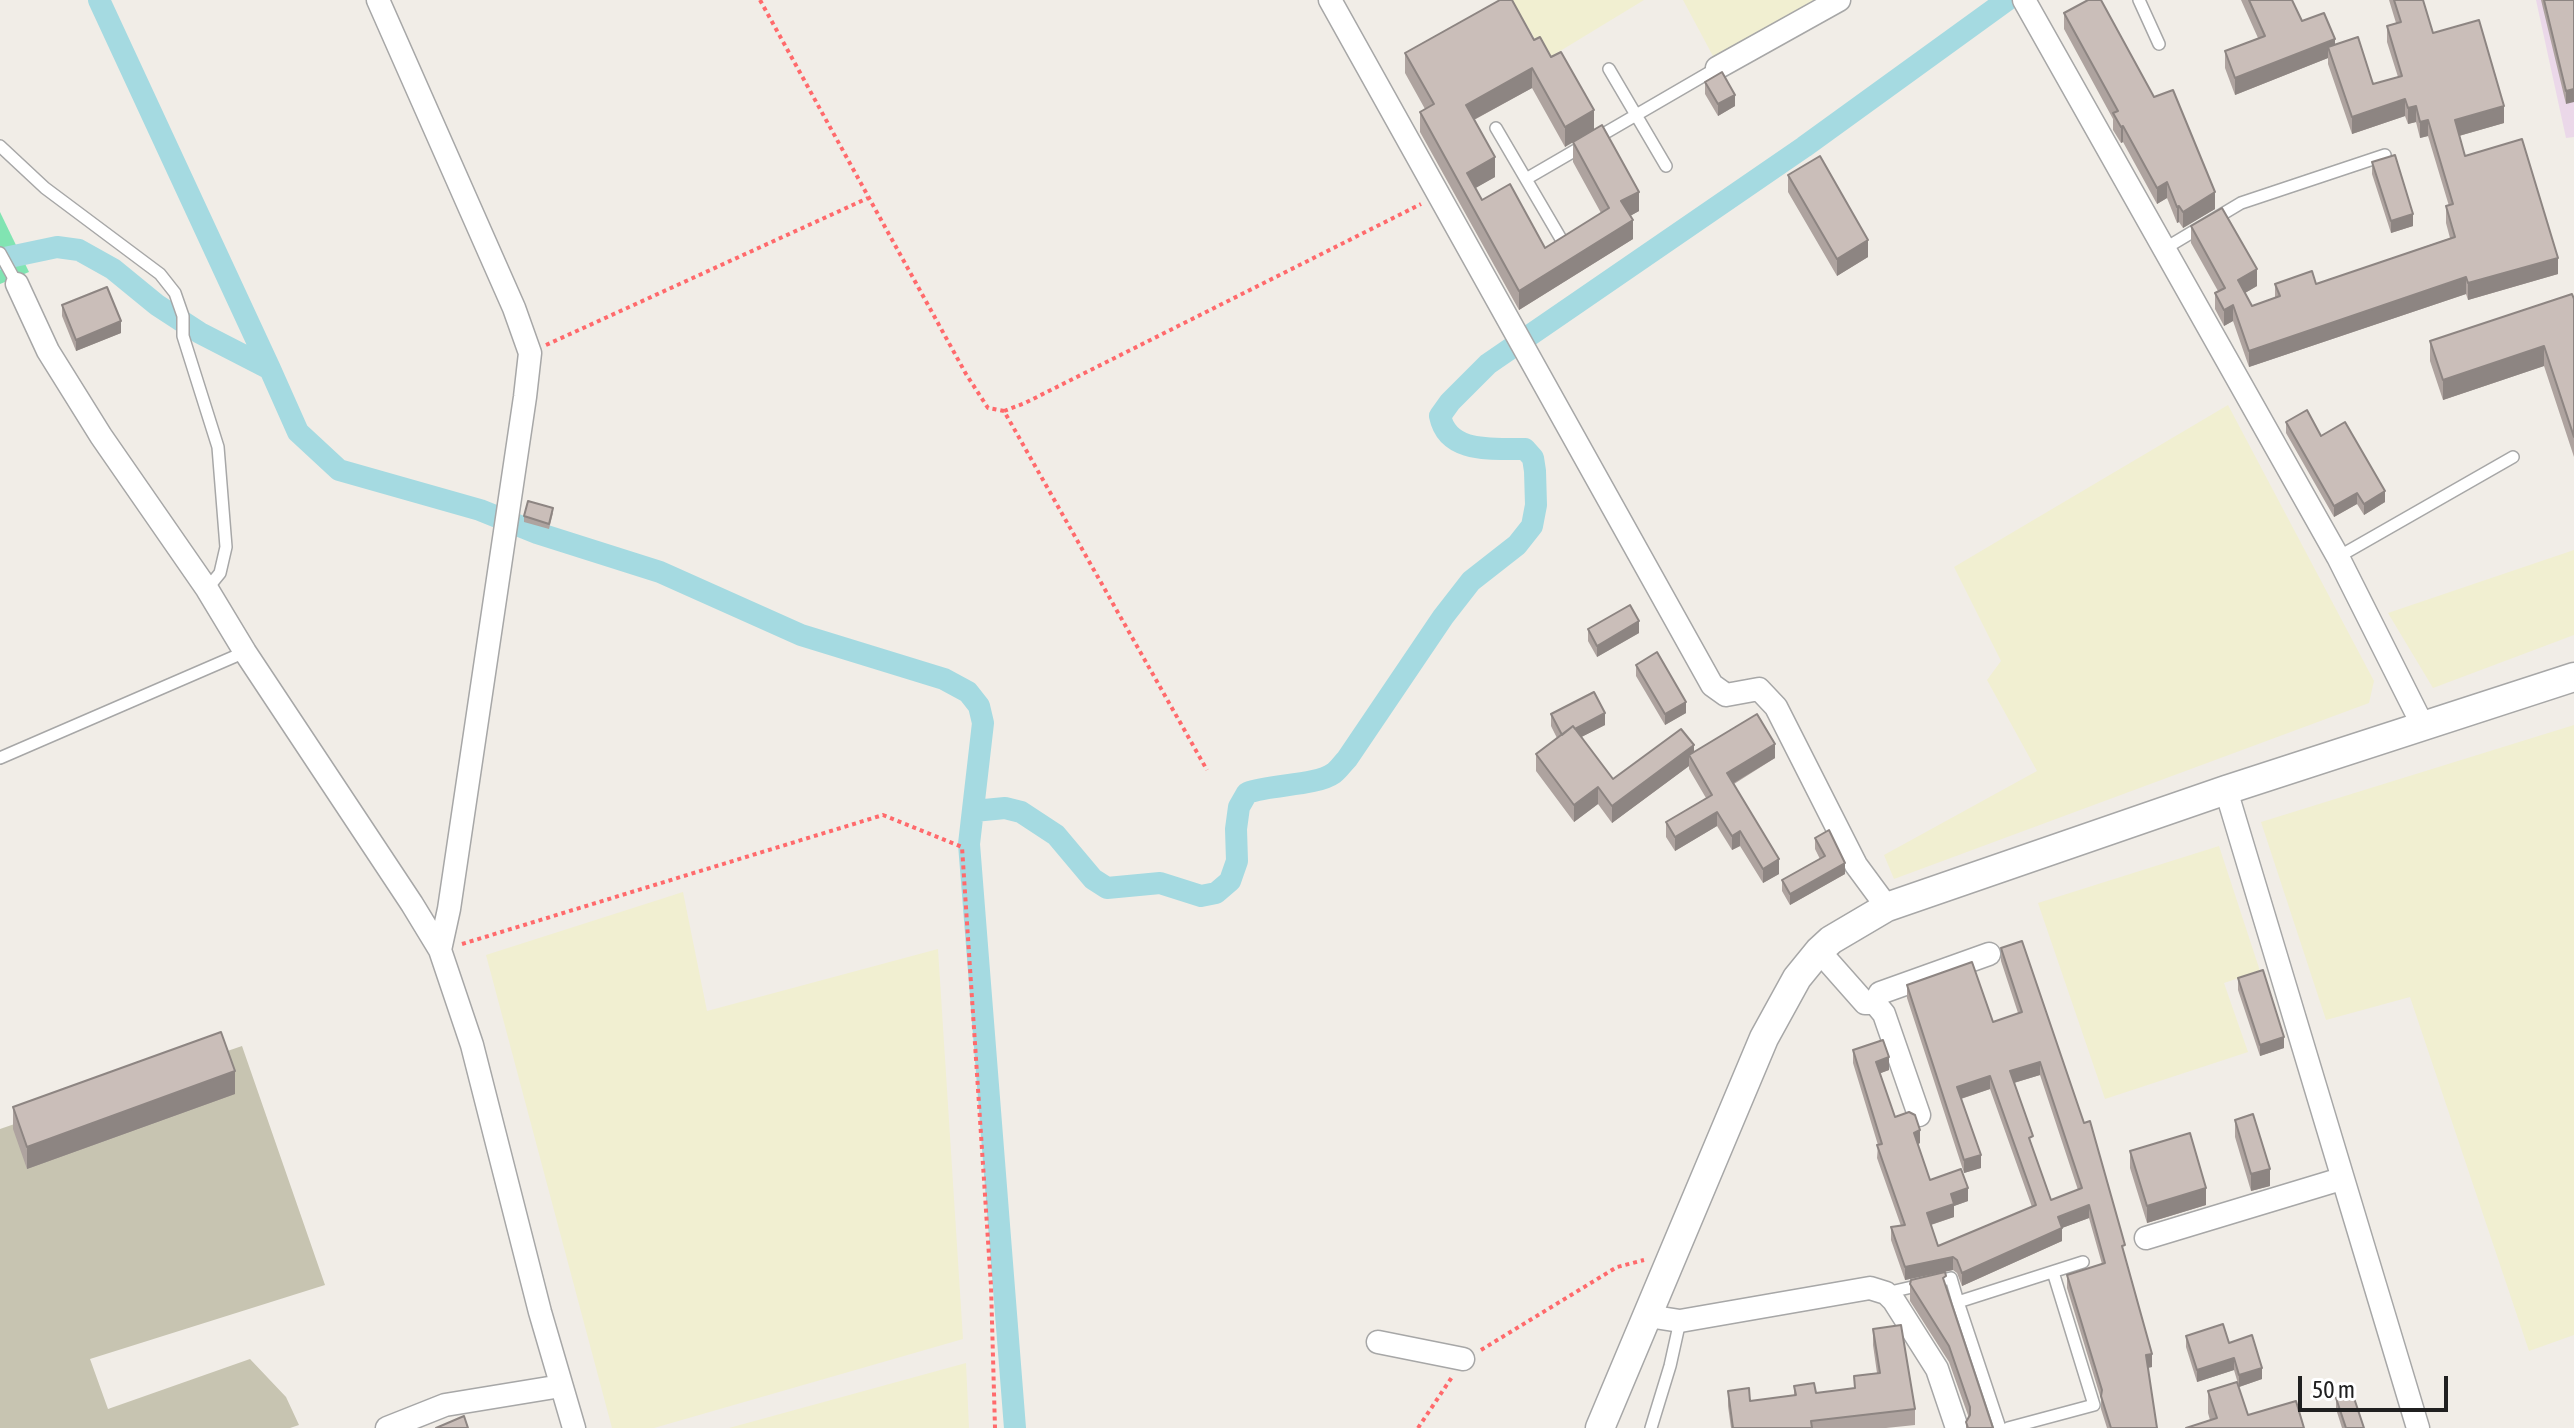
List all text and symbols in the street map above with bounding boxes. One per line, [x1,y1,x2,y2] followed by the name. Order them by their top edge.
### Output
[2302,1360,2452,1410] scale bar
[2312,1376,2355,1403] text: 50 m

